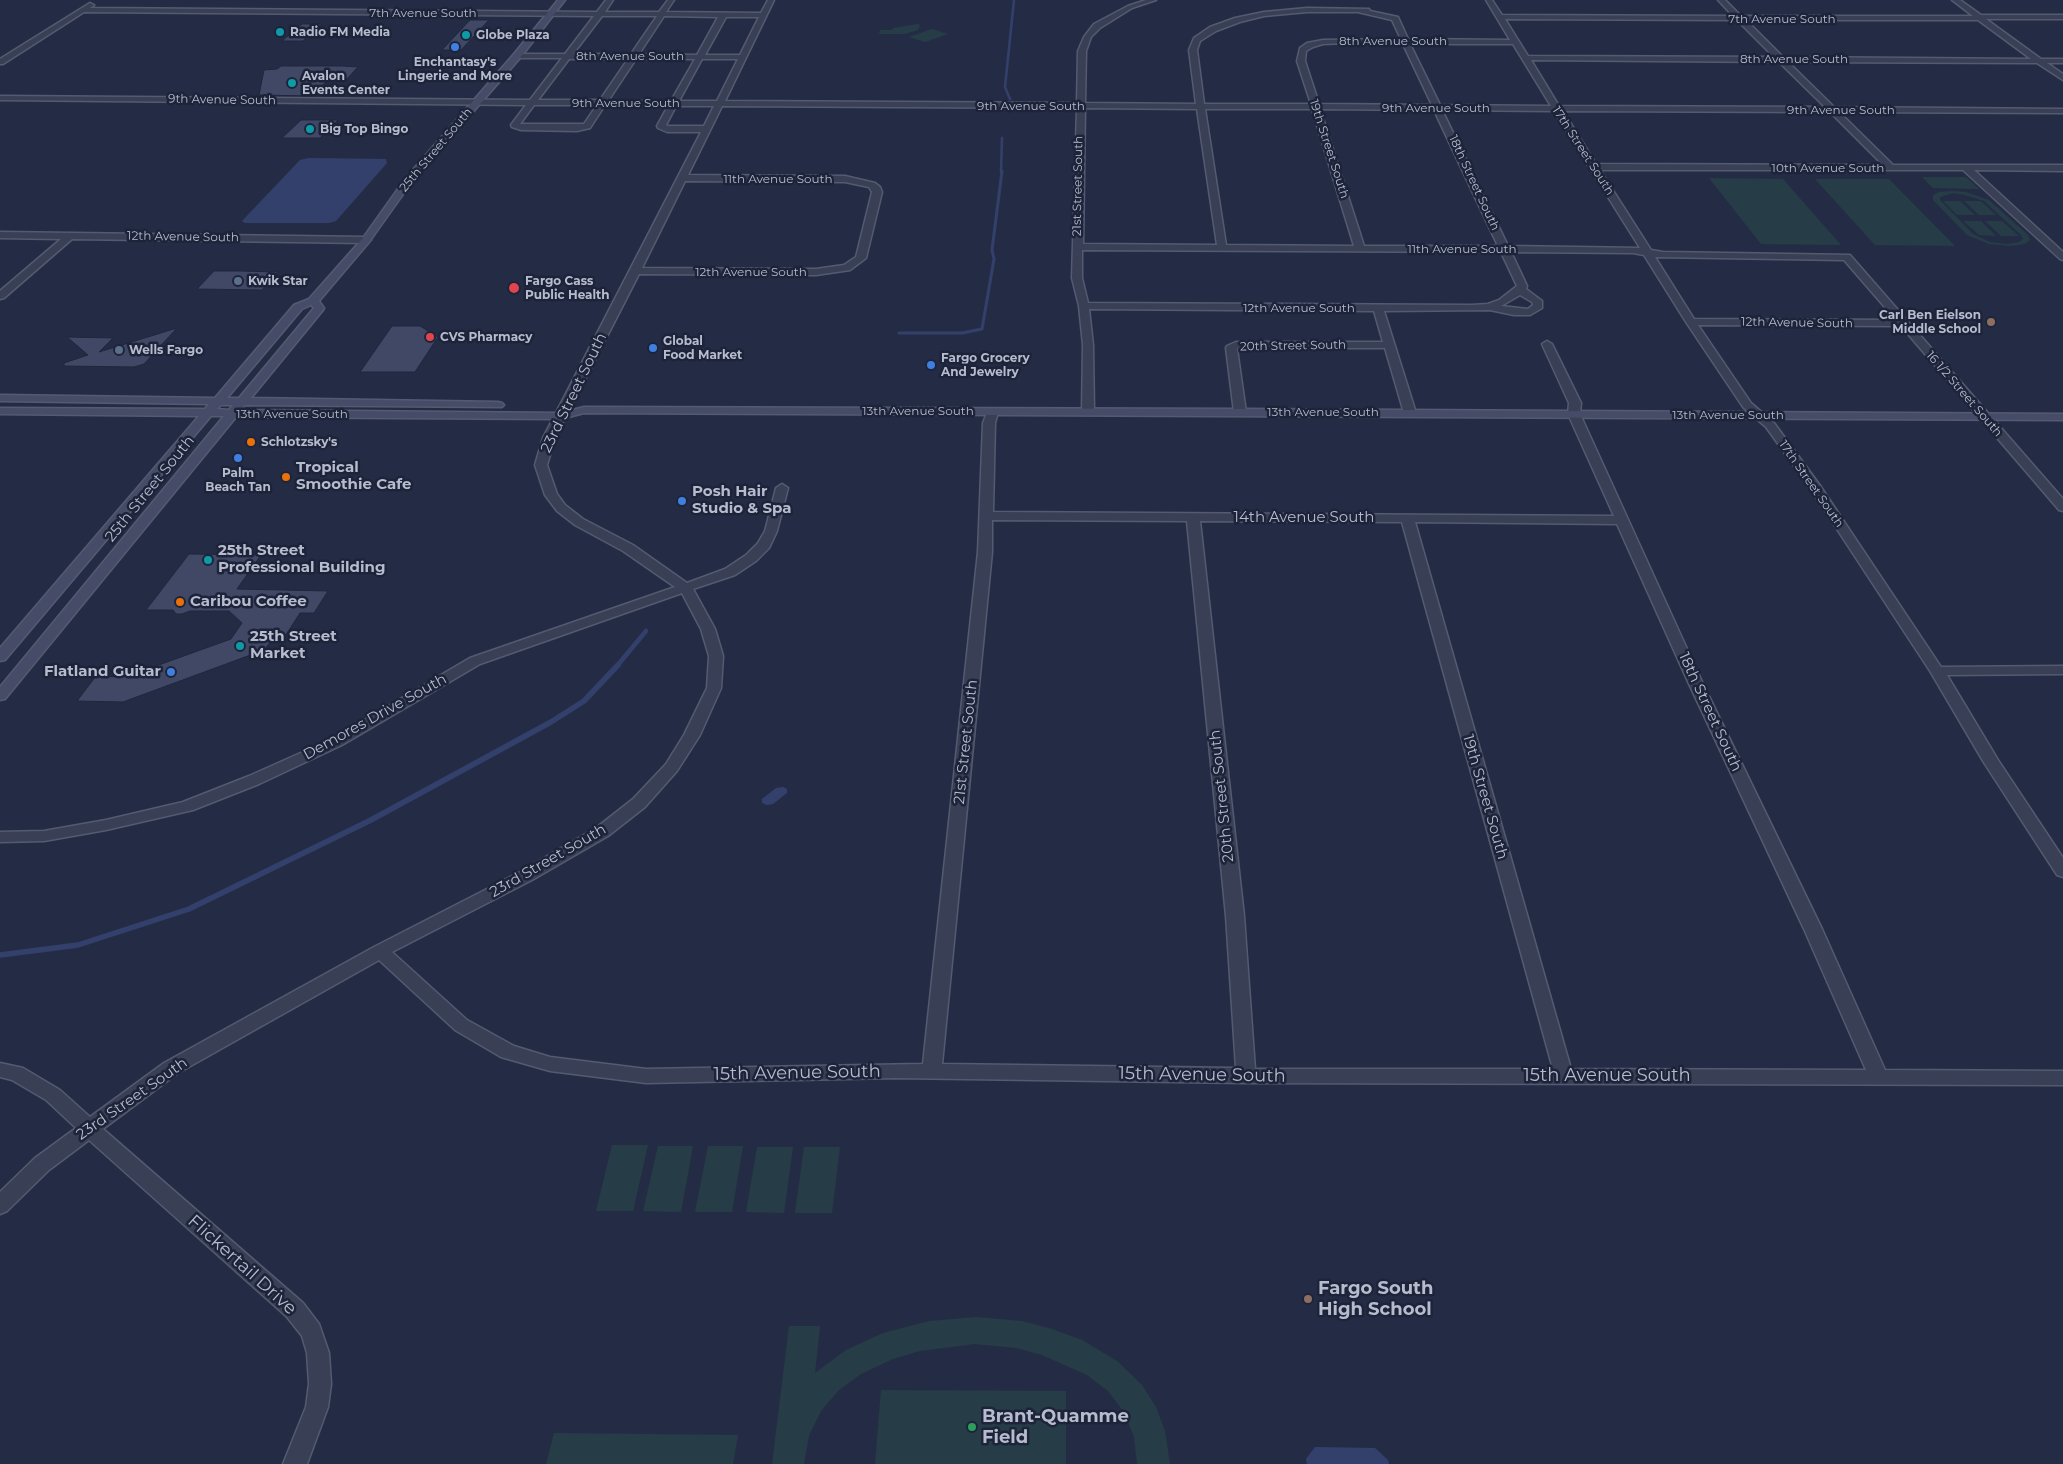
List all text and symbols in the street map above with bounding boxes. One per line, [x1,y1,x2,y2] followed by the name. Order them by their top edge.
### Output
[369,6,477,20] street label: 7th Avenue South
[1728,12,1836,26] street label: 7th Avenue South
[290,25,390,39] place label: Radio FM Media
[274,26,286,38] marker: Radio FM Media
[476,28,550,42] place label: Globe Plaza
[460,29,472,41] marker: Globe Plaza
[1339,34,1447,48] street label: 8th Avenue South
[449,41,461,53] marker: Enchantasy's Lingerie and More
[576,49,684,63] street label: 8th Avenue South
[1740,52,1848,66] street label: 8th Avenue South
[398,55,512,83] place label: Enchantasy's Lingerie and More
[302,69,390,97] place label: Avalon Events Center
[286,77,298,89] marker: Avalon Events Center
[168,92,276,108] street label: 9th Avenue South
[572,96,680,110] street label: 9th Avenue South
[1306,98,1352,200] street label: 19th Street South
[977,99,1085,113] street label: 9th Avenue South
[1382,101,1490,115] street label: 9th Avenue South
[1787,103,1895,117] street label: 9th Avenue South
[1549,104,1617,198] street label: 17th Street South
[397,105,475,195] street label: 25th Street South
[320,122,408,136] place label: Big Top Bingo
[304,123,316,135] marker: Big Top Bingo
[1446,133,1502,233] street label: 18th Street South
[1070,136,1086,236] street label: 21st Street South
[1772,161,1884,175] street label: 10th Avenue South
[723,172,833,186] street label: 11th Avenue South
[127,229,239,245] street label: 12th Avenue South
[1407,242,1517,256] street label: 11th Avenue South
[695,265,807,279] street label: 12th Avenue South
[248,274,308,288] place label: Kwik Star
[525,274,610,302] place label: Fargo Cass Public Health
[232,275,244,287] marker: Kwik Star
[507,281,521,295] marker: Fargo Cass Public Health
[1243,301,1355,315] street label: 12th Avenue South
[1879,308,1981,336] place label: Carl Ben Eielson Middle School
[1741,315,1853,331] street label: 12th Avenue South
[1985,316,1997,328] marker: Carl Ben Eielson Middle School
[440,330,532,344] place label: CVS Pharmacy
[537,330,611,456] street label: 23rd Street South
[424,331,436,343] marker: CVS Pharmacy
[663,334,742,362] place label: Global Food Market
[1240,338,1346,354] street label: 20th Street South
[647,342,659,354] marker: Global Food Market
[129,343,203,357] place label: Wells Fargo
[113,344,125,356] marker: Wells Fargo
[1923,348,2005,440] street label: 16 1/2 Street South
[941,351,1030,379] place label: Fargo Grocery And Jewelry
[925,359,937,371] marker: Fargo Grocery And Jewelry
[862,404,974,418] street label: 13th Avenue South
[1267,405,1379,419] street label: 13th Avenue South
[236,407,348,421] street label: 13th Avenue South
[1672,408,1784,422] street label: 13th Avenue South
[102,432,198,546] street label: 25th Street South
[261,435,337,449] place label: Schlotzsky's
[245,436,257,448] marker: Schlotzsky's
[1776,438,1846,530] street label: 17th Street South
[232,452,244,464] marker: Palm Beach Tan
[296,459,411,494] place label: Tropical Smoothie Cafe
[205,466,271,494] place label: Palm Beach Tan
[280,471,292,483] marker: Tropical Smoothie Cafe
[692,483,792,518] place label: Posh Hair Studio & Spa
[676,495,688,507] marker: Posh Hair Studio & Spa
[1234,509,1374,527] street label: 14th Avenue South
[218,542,385,577] place label: 25th Street Professional Building
[202,554,214,566] marker: 25th Street Professional Building
[190,593,307,611] place label: Caribou Coffee
[174,596,186,608] marker: Caribou Coffee
[250,628,337,663] place label: 25th Street Market
[234,640,246,652] marker: 25th Street Market
[1675,650,1745,774] street label: 18th Street South
[44,663,161,681] place label: Flatland Guitar
[165,666,177,678] marker: Flatland Guitar
[300,670,450,764] street label: Demores Drive South
[950,679,982,805] street label: 21st Street South
[1206,729,1238,863] street label: 20th Street South
[1459,732,1511,862] street label: 19th Street South
[487,820,609,902] street label: 23rd Street South
[73,1054,191,1144] street label: 23rd Street South
[713,1061,881,1085] street label: 15th Avenue South
[1118,1063,1286,1087] street label: 15th Avenue South
[1523,1065,1691,1087] street label: 15th Avenue South
[183,1210,301,1320] street label: Flickertail Drive
[1318,1278,1433,1320] place label: Fargo South High School
[1302,1293,1314,1305] marker: Fargo South High School
[982,1406,1129,1448] place label: Brant-Quamme Field
[966,1421,978,1433] marker: Brant-Quamme Field

